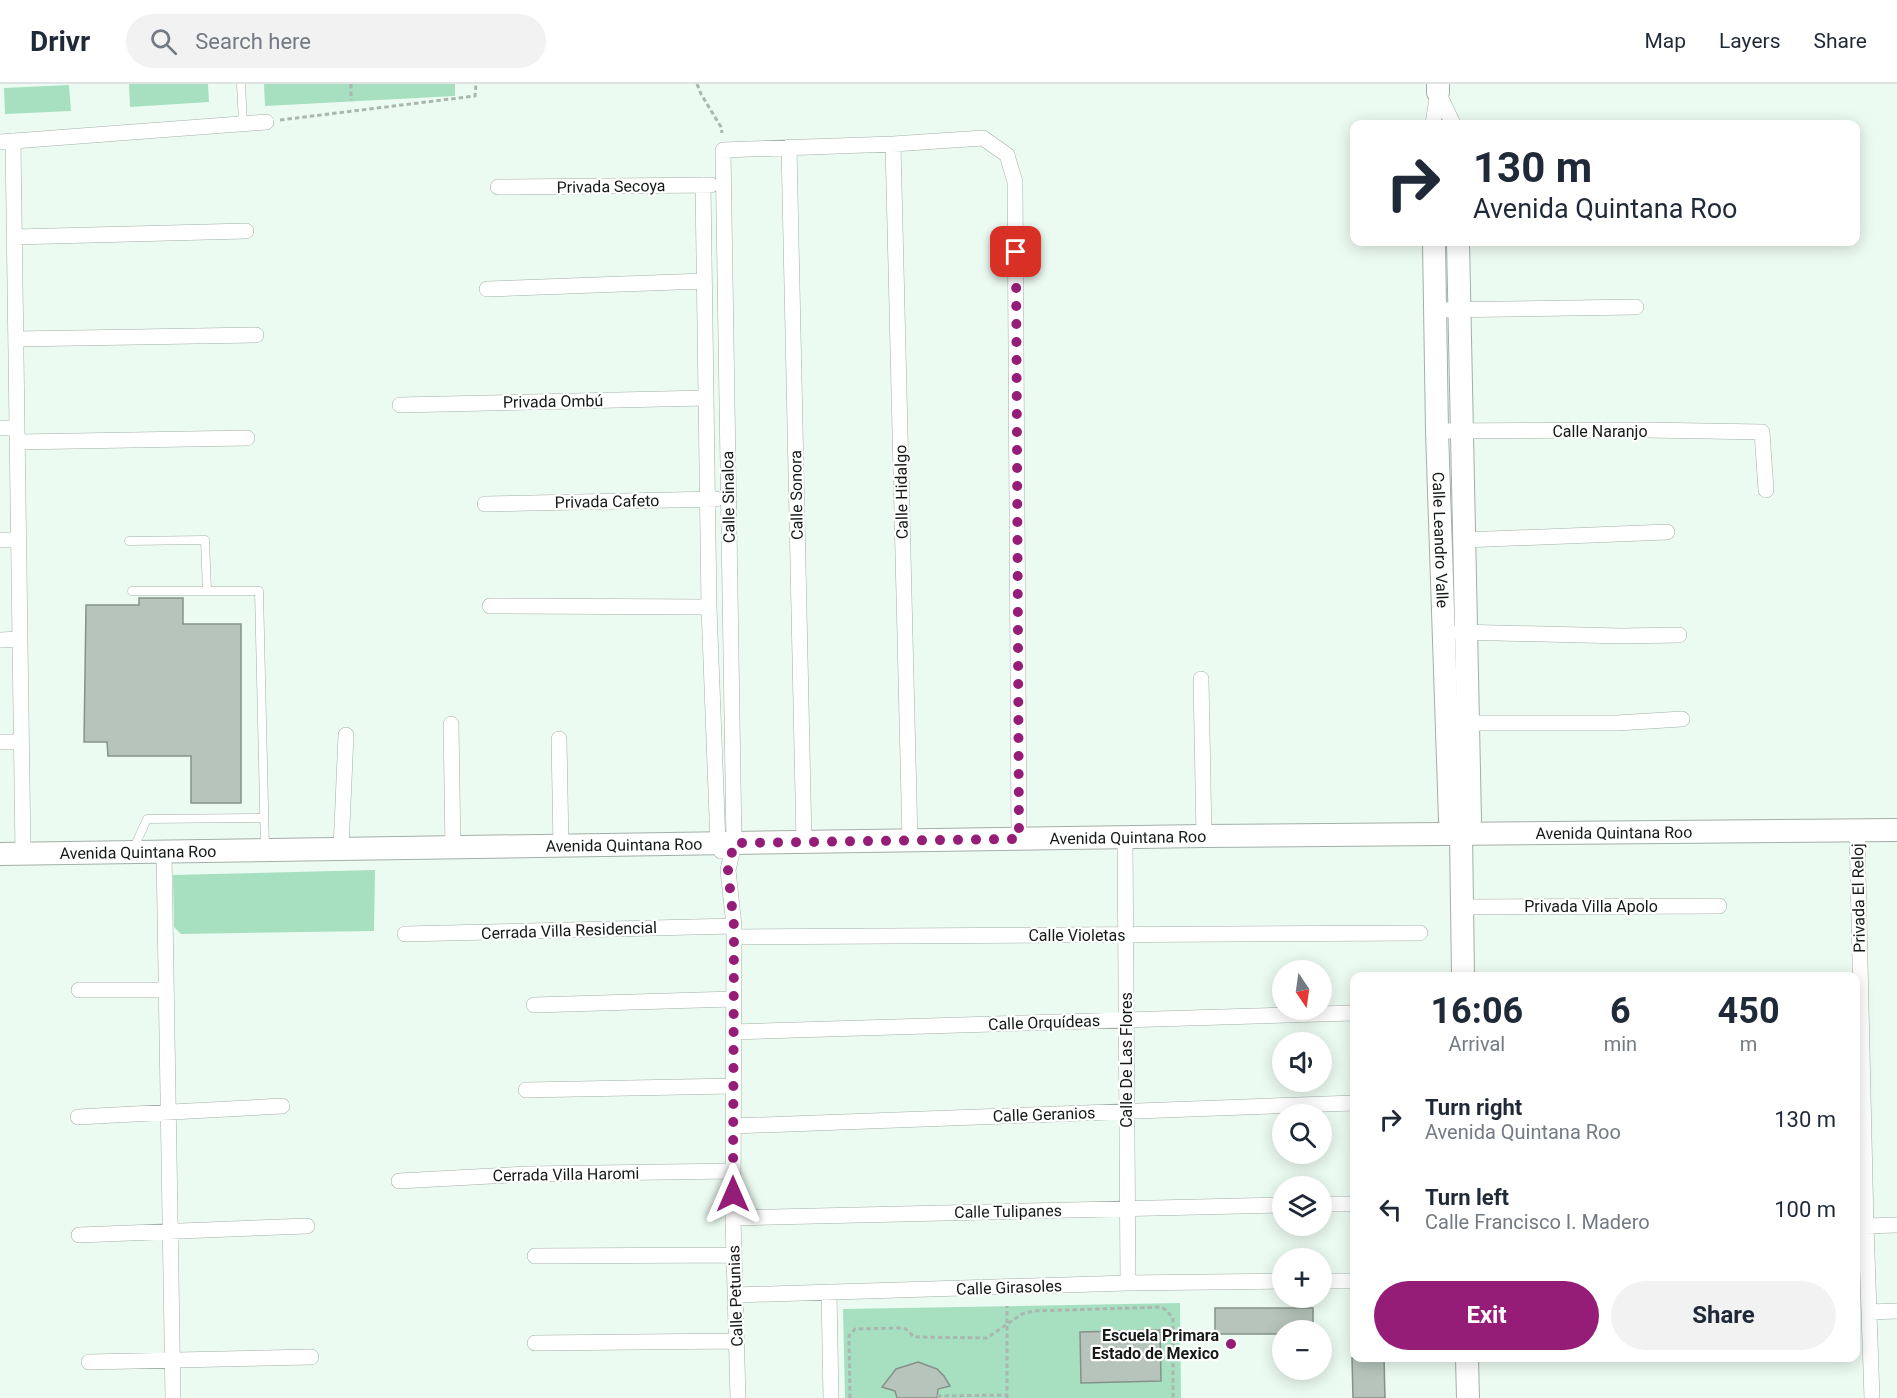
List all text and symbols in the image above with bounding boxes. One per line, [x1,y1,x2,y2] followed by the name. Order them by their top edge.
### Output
[126,14,546,68] search box
[30,25,90,58] text: Drivr
[147,25,180,58] icon: search
[195,29,311,54] text: Search here
[1644,29,1686,53] text: Map
[1719,29,1780,53] text: Layers
[1813,29,1867,53] text: Share
[1473,143,1592,192] text: 130 m
[1374,144,1452,222] icon: right
[556,176,666,197] street label: Privada Secoya
[1473,193,1737,225] text: Avenida Quintana Roo
[990,226,1041,277] pin
[999,235,1032,268] icon: arrive
[503,391,603,412] street label: Privada Ombú
[1552,422,1648,441] street label: Calle Naranjo
[891,445,912,539] street label: Calle Hidalgo
[786,450,807,540] street label: Calle Sonora
[718,451,739,543] street label: Calle Sinaloa
[1428,472,1452,608] street label: Calle Leandro Valle
[555,491,659,512] street label: Privada Cafeto
[1535,823,1692,843] street label: Avenida Quintana Roo
[1049,827,1206,848] street label: Avenida Quintana Roo
[545,835,702,856] street label: Avenida Quintana Roo
[59,842,217,863] street label: Avenida Quintana Roo
[1848,843,1869,953] street label: Privada El Reloj
[1524,897,1658,916] street label: Privada Villa Apolo
[481,918,657,943] street label: Cerrada Villa Residencial
[1028,926,1126,945] street label: Calle Violetas
[1272,960,1332,1020] north arrow
[1272,960,1332,1380] map controls
[1430,990,1523,1032] text: 16:06
[1610,990,1631,1032] text: 6
[1718,990,1780,1032] text: 450
[1117,992,1136,1128] street label: Calle De Las Flores
[988,1011,1100,1034] street label: Calle Orquídeas
[1272,1032,1332,1092] button: sound
[1448,1032,1505,1056] text: Arrival
[1604,1032,1637,1056] text: min
[1740,1032,1757,1056] text: m
[1425,1095,1522,1120] text: Turn right
[992,1103,1096,1126] street label: Calle Geranios
[1374,1103,1407,1136] icon: right
[1272,1104,1332,1164] button: search
[1774,1107,1836,1132] text: 130 m
[1425,1120,1621,1144] text: Avenida Quintana Roo
[701,1162,765,1226] position arrow
[492,1164,640,1185] street label: Cerrada Villa Haromi
[1272,1176,1332,1236] button: layers
[1425,1185,1509,1210] text: Turn left
[1374,1193,1407,1226] icon: left
[1774,1197,1836,1222] text: 100 m
[954,1201,1062,1222] street label: Calle Tulipanes
[1425,1210,1650,1234] text: Calle Francisco I. Madero
[724,1245,747,1347] street label: Calle Petunias
[1272,1248,1332,1308] button: +
[956,1276,1062,1299] street label: Calle Girasoles
[1374,1281,1599,1350] button: Exit
[1611,1281,1836,1350] button: Share
[1272,1320,1332,1380] button: −
[1092,1326,1219,1363] place label: Escuela Primara Estado de Mexico
[1224,1337,1238,1351] marker: Escuela Primara Estado de Mexico

